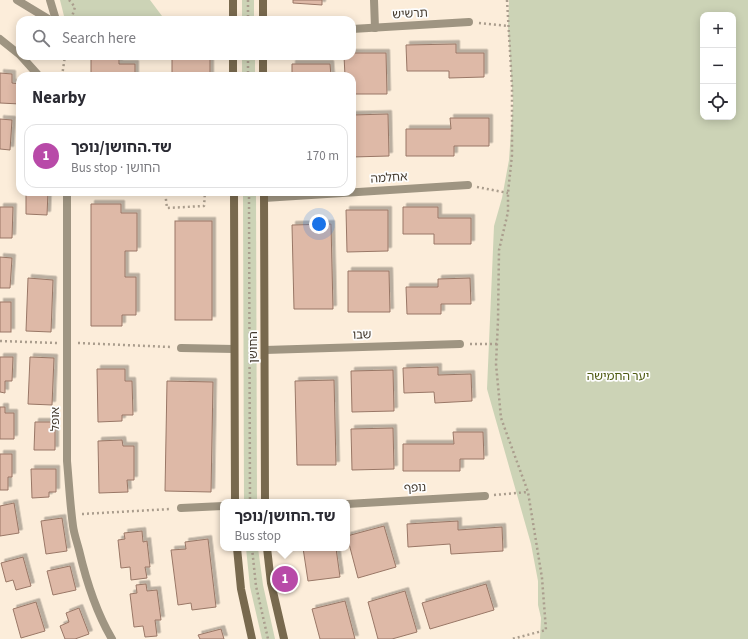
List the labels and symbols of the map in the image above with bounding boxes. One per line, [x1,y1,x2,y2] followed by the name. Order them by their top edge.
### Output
[392,5,428,23] street label: תרשיש
[370,168,409,188] street label: אחלמה
[309,214,329,234] your location
[352,326,372,344] street label: שבו
[245,331,262,363] street label: החושן
[587,368,649,385] park label: יער החמישה
[47,406,64,431] street label: אופל
[403,479,427,497] street label: נופף
[272,564,298,594] pin: 1

